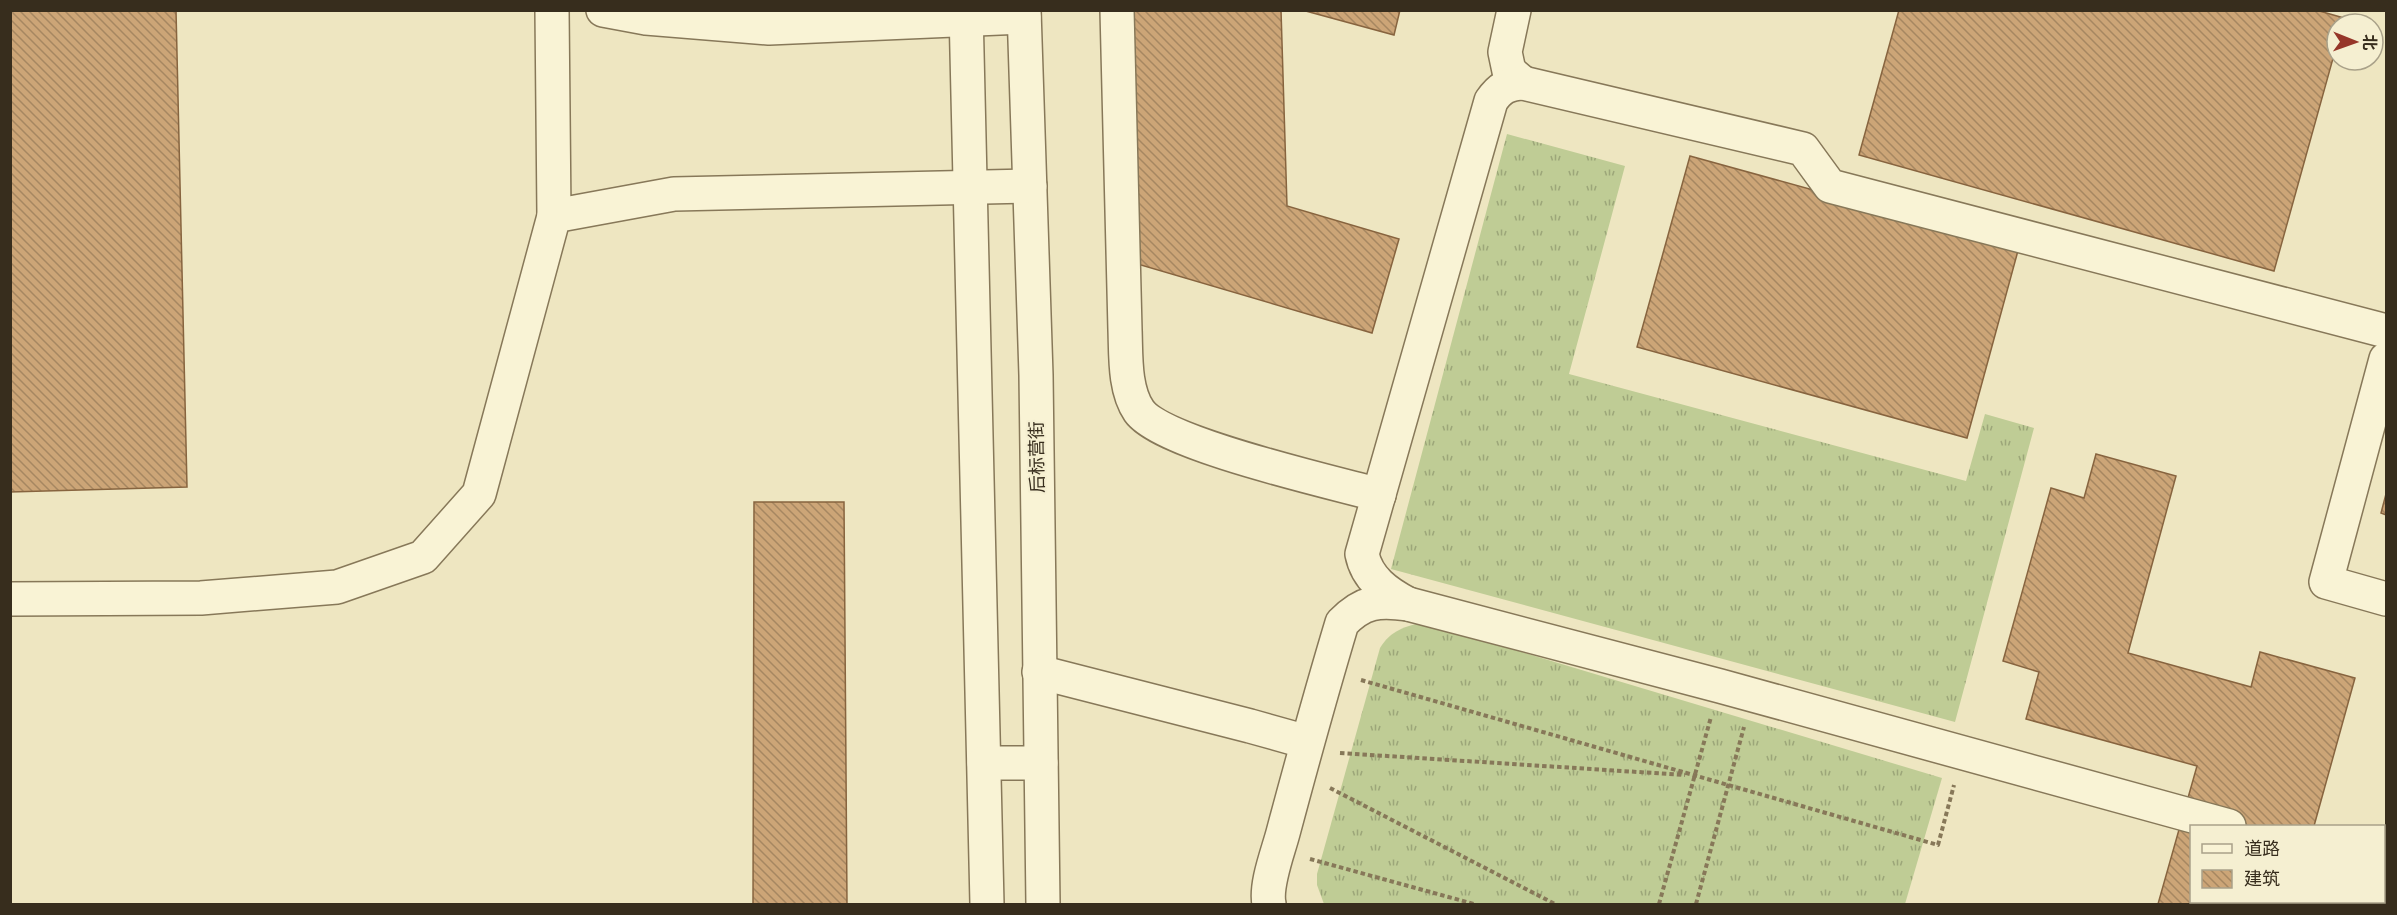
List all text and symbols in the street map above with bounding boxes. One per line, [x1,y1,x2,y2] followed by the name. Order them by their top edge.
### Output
[2325,12,2385,72] north arrow
[2359,34,2381,50] text: 北
[1023,421,1049,493] street label: 后标营街
[2190,825,2385,903] legend
[2244,836,2280,860] text: 道路
[2244,866,2280,890] text: 建筑

